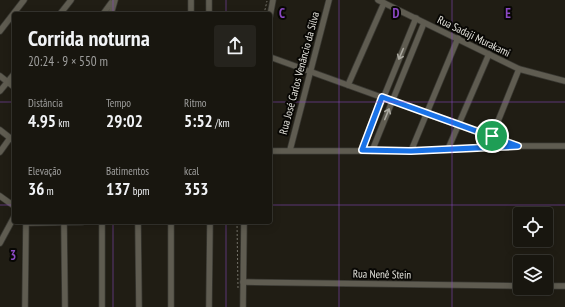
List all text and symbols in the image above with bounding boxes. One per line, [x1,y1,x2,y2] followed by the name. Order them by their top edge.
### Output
[393,5,400,22] text: D
[505,5,511,22] text: E
[276,10,322,136] street label: Rua José Carlos Venâncio da Silva
[435,12,513,60] street label: Rua Sadaji Murakami
[28,24,150,52] text: Corrida noturna
[214,25,256,67] button: share
[396,48,404,60] one-way arrow
[28,53,108,70] text: 20:24 · 9 × 550 m
[28,96,63,110] text: Distância
[106,96,131,110] text: Tempo
[184,96,207,110] text: Ritmo
[384,109,391,121] one-way arrow
[28,110,56,132] text: 4.95
[106,110,143,132] text: 29:02
[184,110,213,132] text: 5:52
[56,116,70,130] text: km
[213,116,230,130] text: /km
[475,119,509,153] pin
[481,125,503,147] icon: arrive
[28,164,61,178] text: Elevação
[106,164,149,178] text: Batimentos
[184,164,199,178] text: kcal
[28,178,44,200] text: 36
[106,178,130,200] text: 137
[184,178,208,200] text: 353
[44,184,54,198] text: m
[130,184,149,198] text: bpm
[513,207,553,295] map controls
[513,207,553,247] button: locate
[10,247,16,264] text: 3
[513,255,553,295] button: layers
[353,266,411,282] street label: Rua Nenê Stein

